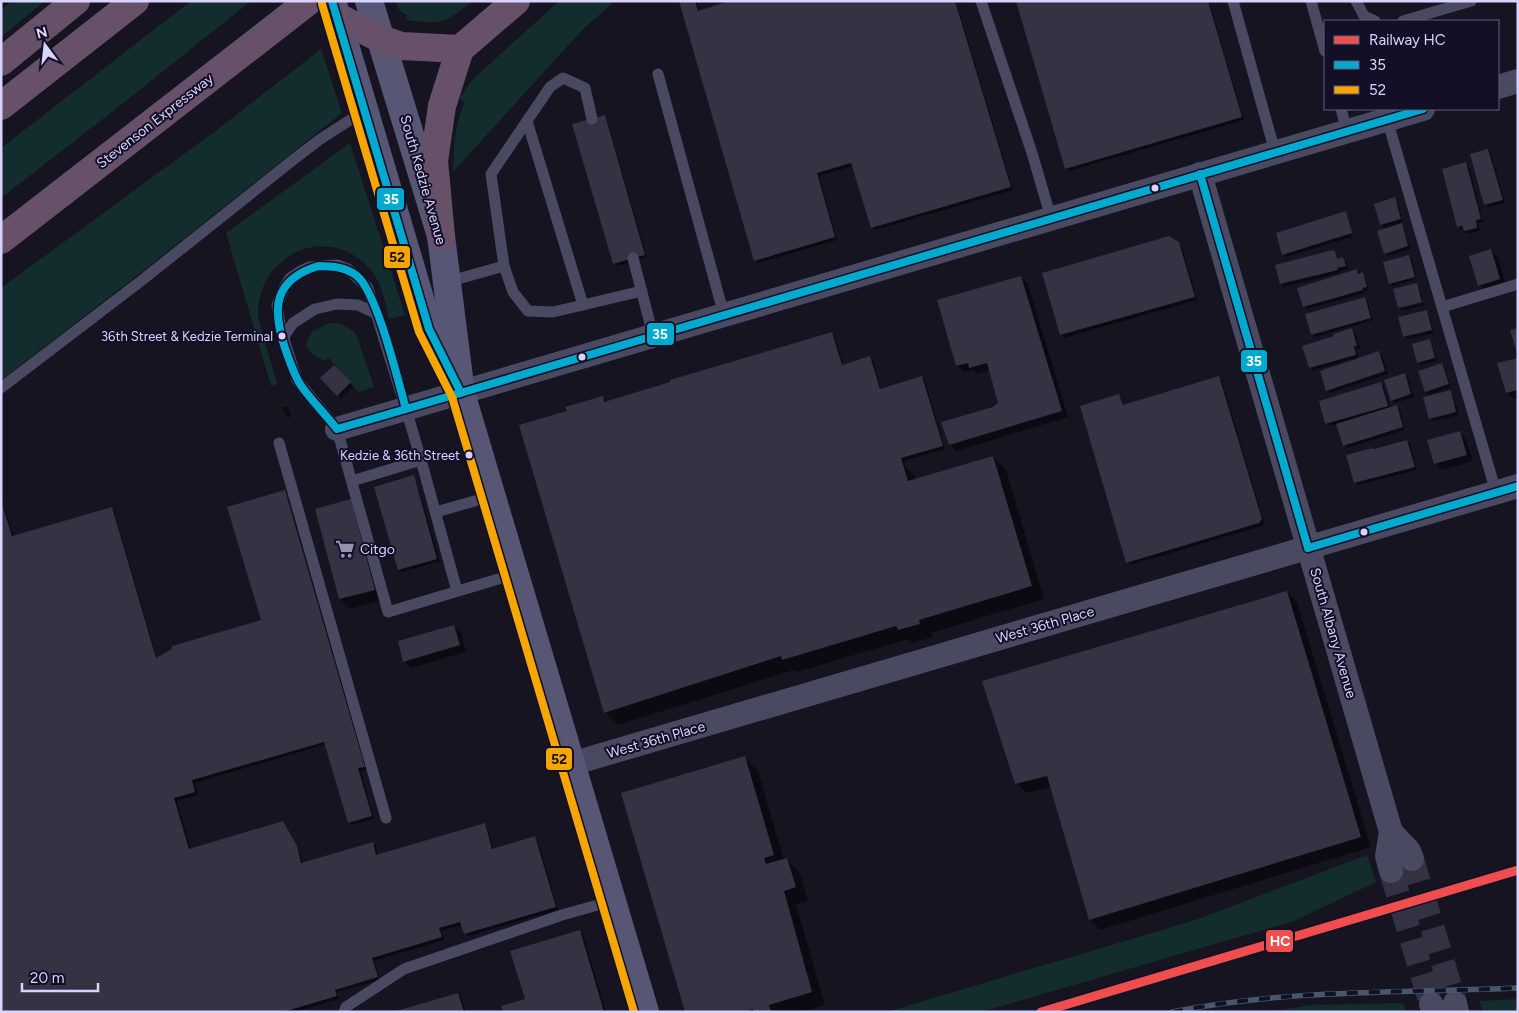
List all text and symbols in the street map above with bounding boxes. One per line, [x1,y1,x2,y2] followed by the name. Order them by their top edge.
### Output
[20,20,70,70] north arrow
[1324,20,1499,110] legend
[34,23,49,43] text: N
[1369,31,1446,49] text: Railway HC
[1369,56,1386,74] text: 35
[93,70,217,172] street label: Stevenson Expressway
[1369,81,1386,99] text: 52
[396,113,450,247] street label: South Kedzie Avenue
[1150,183,1160,193] unlabelled marker
[376,187,405,211] line badge: 35
[383,191,399,208] text: 35
[383,245,411,269] line badge: 52
[389,249,405,266] text: 52
[646,322,675,346] line badge: 35
[652,326,668,343] text: 35
[101,329,273,344] place label: 36th Street & Kedzie Terminal
[277,331,287,341] marker: 36th Street & Kedzie Terminal
[1240,349,1268,373] line badge: 35
[577,352,587,362] unlabelled marker
[1246,353,1262,370] text: 35
[340,448,460,463] place label: Kedzie & 36th Street
[464,450,474,460] marker: Kedzie & 36th Street
[1359,527,1369,537] unlabelled marker
[334,538,356,560] supermarket icon: Citgo
[360,541,395,558] place label: Citgo
[1306,566,1360,700] street label: South Albany Avenue
[994,603,1096,647] street label: West 36th Place
[605,718,707,762] street label: West 36th Place
[545,747,573,771] line badge: 52
[551,751,567,768] text: 52
[1265,929,1294,953] line badge: HC
[1270,933,1290,950] text: HC
[22,960,99,992] scale bar
[30,969,64,987] text: 20 m

